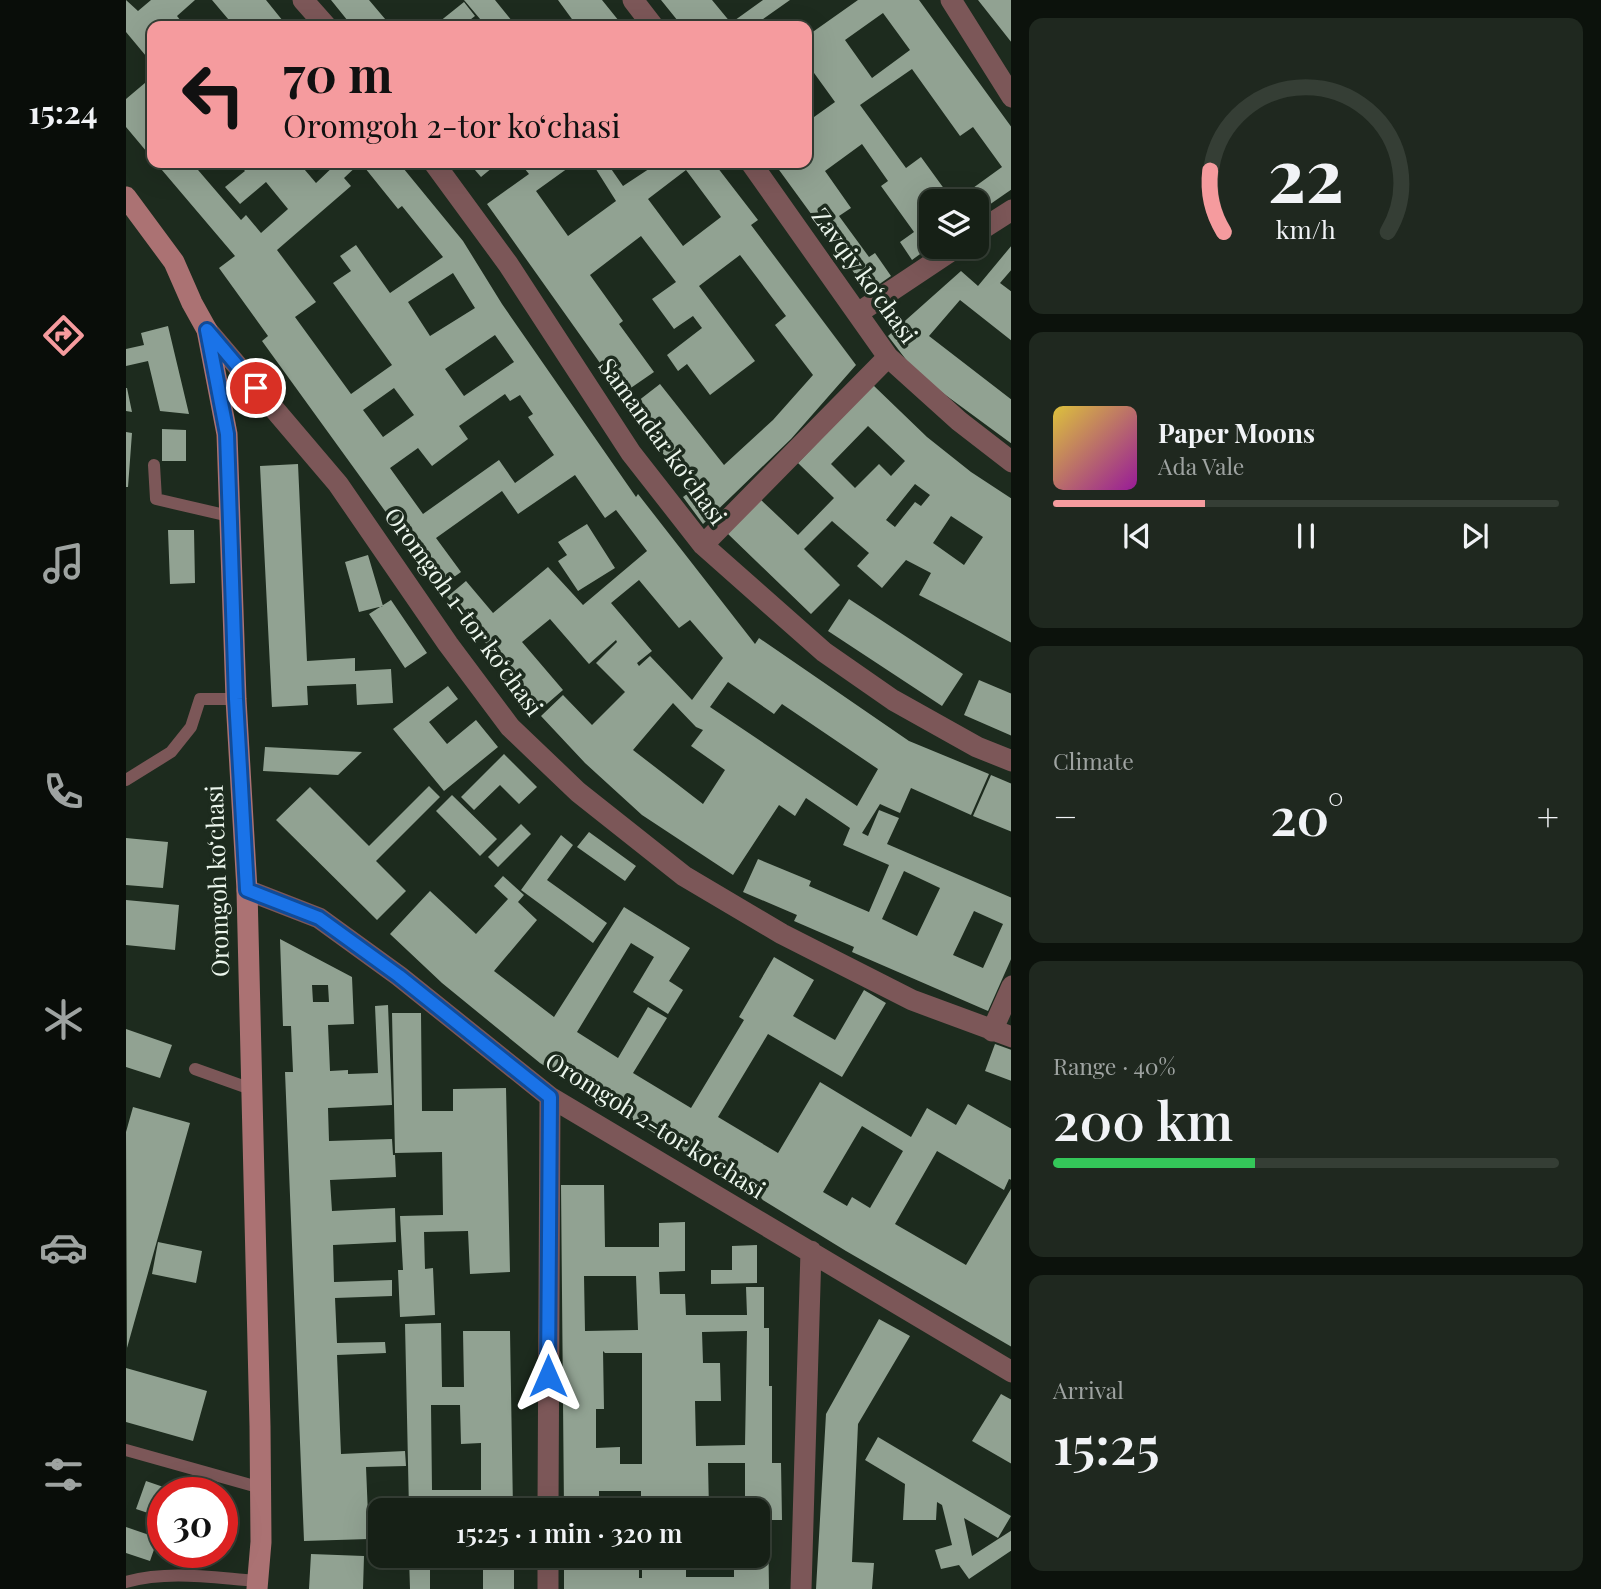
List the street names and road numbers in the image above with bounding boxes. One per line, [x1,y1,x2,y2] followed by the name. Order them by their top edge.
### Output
[806,201,926,349] street label: Zavqiy koʻchasi
[592,351,735,531] street label: Samandar ko‘chasi
[378,500,551,721] street label: Oromgoh 1-tor koʻchasi
[197,785,235,978] street label: Oromgoh koʻchasi
[540,1044,772,1205] street label: Oromgoh 2-tor koʻchasi

